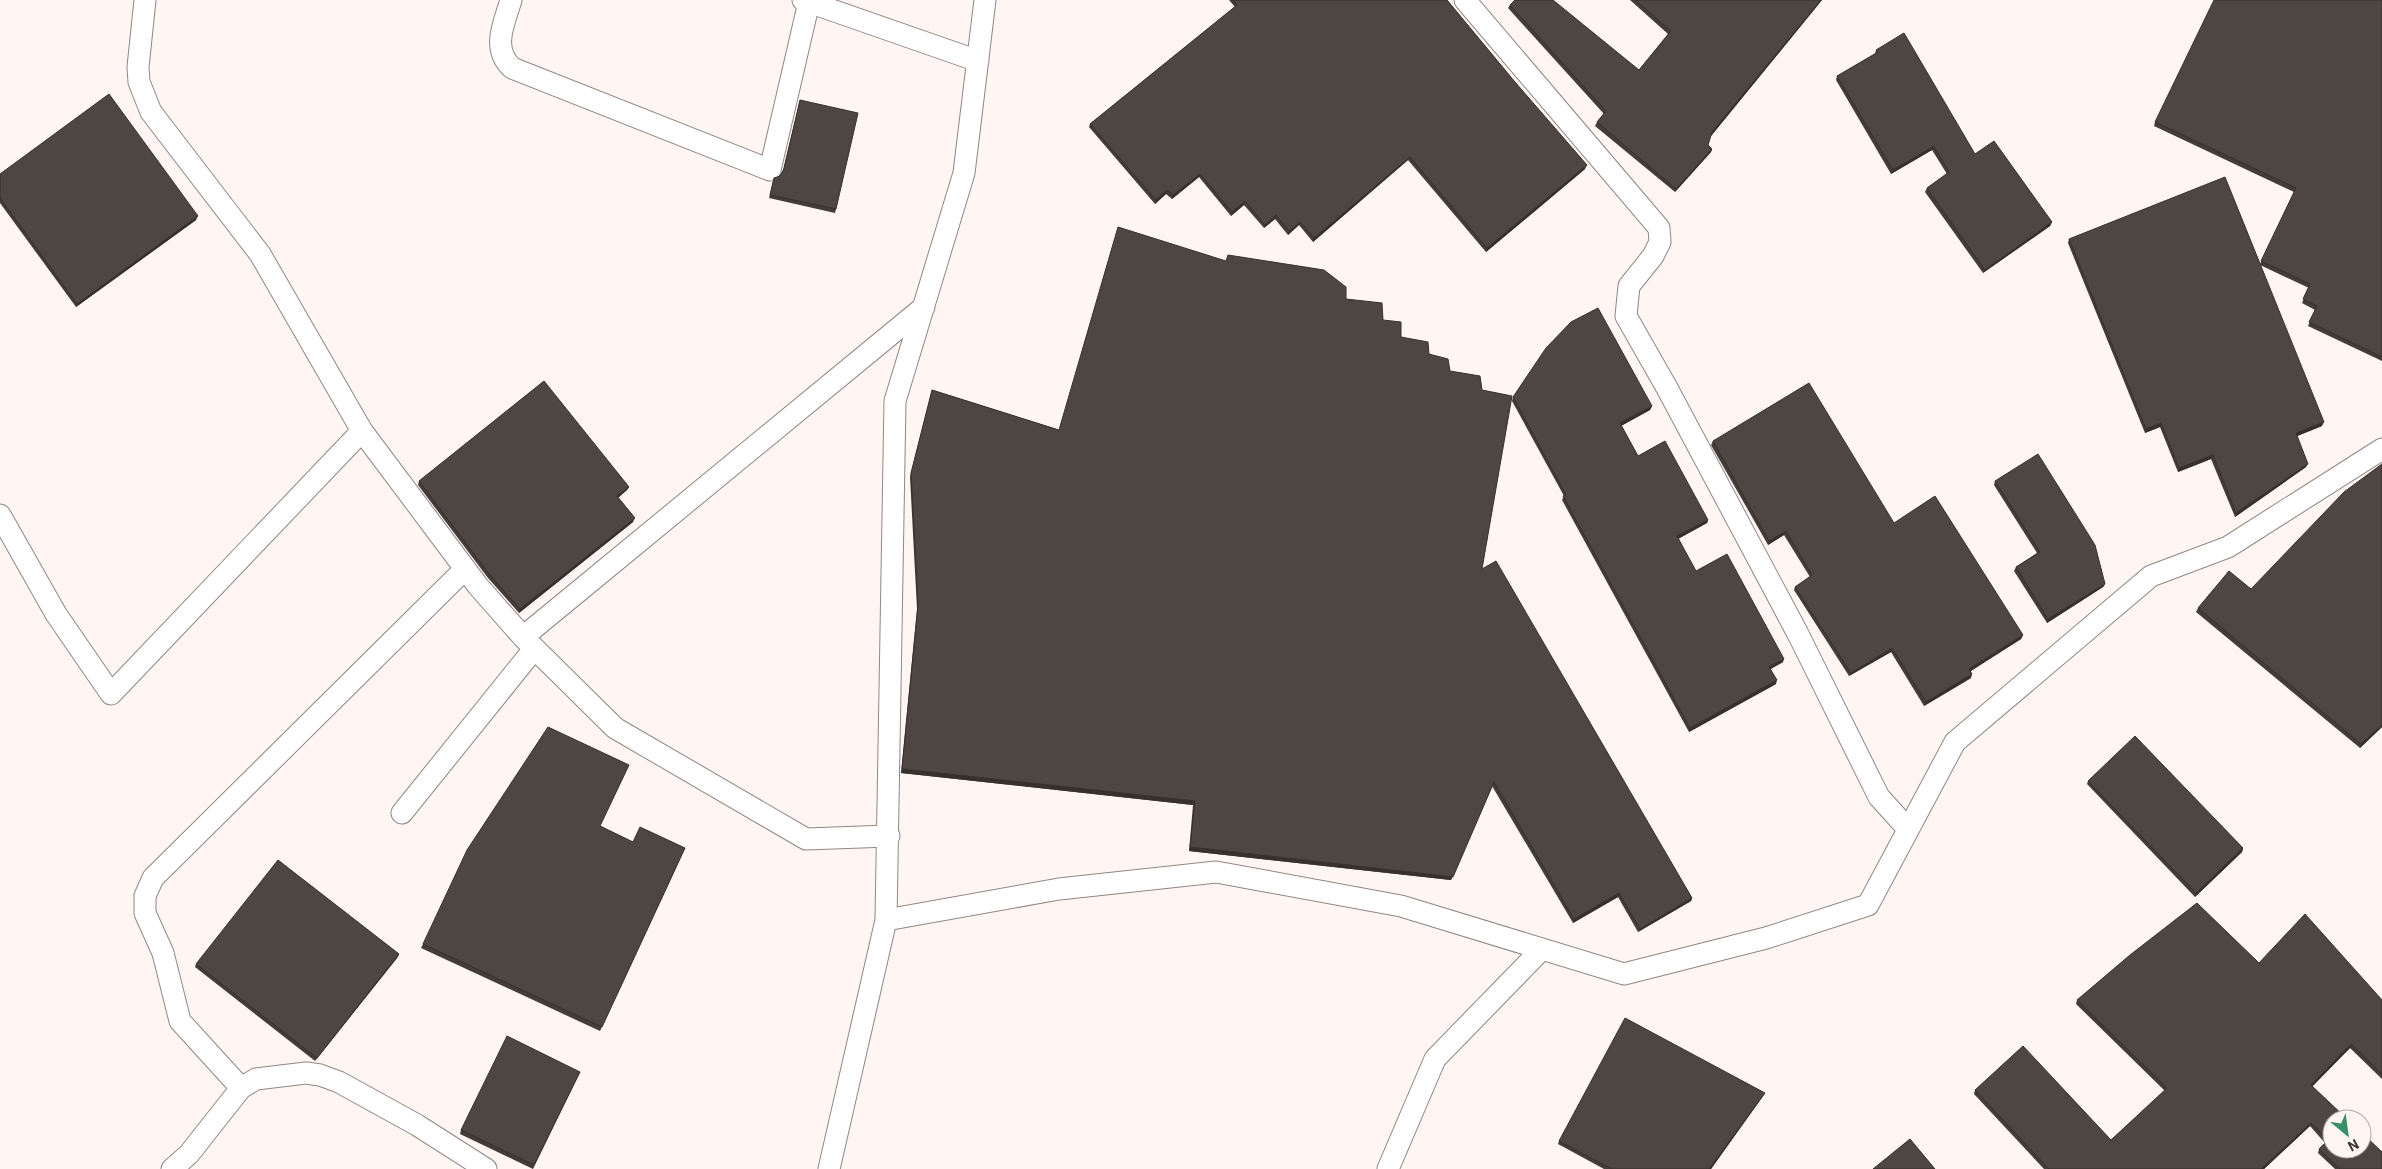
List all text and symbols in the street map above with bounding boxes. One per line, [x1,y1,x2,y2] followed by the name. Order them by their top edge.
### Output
[2322,1109,2372,1159] north arrow
[2345,1136,2362,1155] text: N

